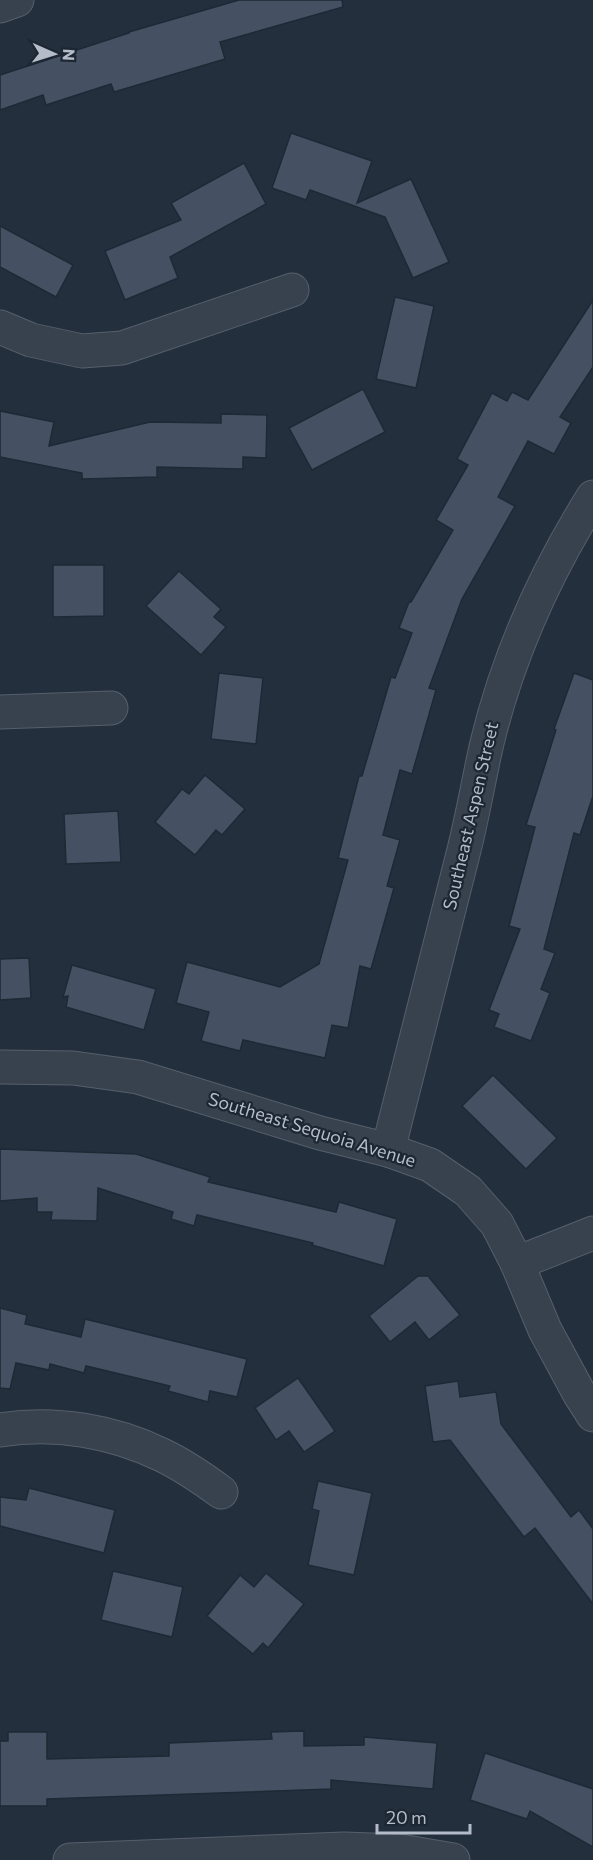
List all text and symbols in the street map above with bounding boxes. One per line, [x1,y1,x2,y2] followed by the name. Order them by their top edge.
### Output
[24,24,84,84] north arrow
[60,48,79,61] text: N
[438,720,502,912] street label: Southeast Aspen Street
[206,1087,419,1171] street label: Southeast Sequoia Avenue
[377,1797,470,1835] scale bar
[386,1806,427,1828] text: 20 m

